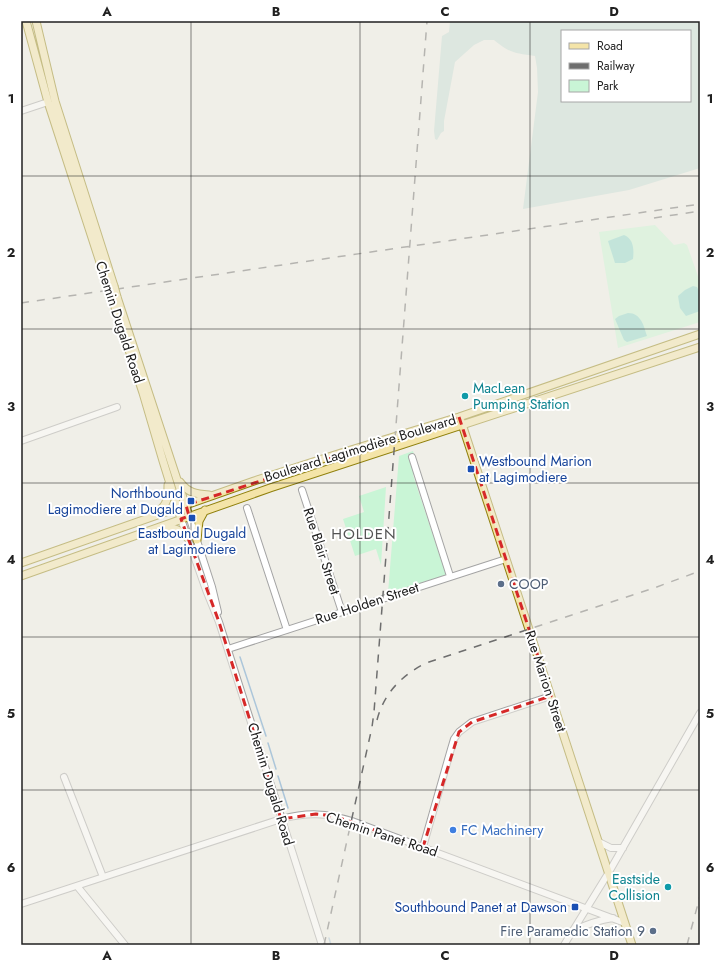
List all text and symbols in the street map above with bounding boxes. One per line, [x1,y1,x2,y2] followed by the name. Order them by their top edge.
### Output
[101,2,112,21] text: A
[272,2,281,21] text: B
[440,2,450,21] text: C
[609,2,619,21] text: D
[561,30,691,102] legend
[597,37,623,55] text: Road
[597,57,635,75] text: Railway
[597,77,619,95] text: Park
[8,89,14,108] text: 1
[707,89,713,108] text: 1
[7,243,15,262] text: 2
[706,243,714,262] text: 2
[91,258,149,386] street label: Chemin Dugald Road
[473,378,570,414] place label: MacLean Pumping Station
[460,391,470,401] marker: MacLean Pumping Station
[7,397,15,416] text: 3
[706,397,714,416] text: 3
[262,409,458,487] street label: Boulevard Lagimodière Boulevard
[479,451,592,487] place label: Westbound Marion at Lagimodiere
[466,464,476,474] marker: Westbound Marion at Lagimodiere
[48,483,183,519] place label: Northbound Lagimodiere at Dugald
[186,496,196,506] marker: Northbound Lagimodiere at Dugald
[299,505,346,598] street label: Rue Blair Street
[187,513,197,523] marker: Eastbound Dugald at Lagimodiere
[138,523,246,559] place label: Eastbound Dugald at Lagimodiere
[331,523,397,545] district label: HOLDEN
[6,550,16,569] text: 4
[705,550,715,569] text: 4
[509,574,549,594] place label: COOP
[313,577,422,629] street label: Rue Holden Street
[496,579,506,589] marker: COOP
[520,628,572,735] street label: Rue Marion Street
[7,704,15,723] text: 5
[706,704,714,723] text: 5
[243,720,299,848] street label: Chemin Dugald Road
[323,806,441,862] street label: Chemin Panet Road
[461,820,544,840] place label: FC Machinery
[448,825,458,835] marker: FC Machinery
[7,858,16,877] text: 6
[706,858,715,877] text: 6
[608,869,660,905] place label: Eastside Collision
[663,882,673,892] marker: Eastside Collision
[394,897,567,917] place label: Southbound Panet at Dawson
[570,902,580,912] marker: Southbound Panet at Dawson
[500,921,645,941] place label: Fire Paramedic Station 9
[648,926,658,936] marker: Fire Paramedic Station 9
[101,946,112,965] text: A
[272,946,281,965] text: B
[440,946,450,965] text: C
[609,946,619,965] text: D

